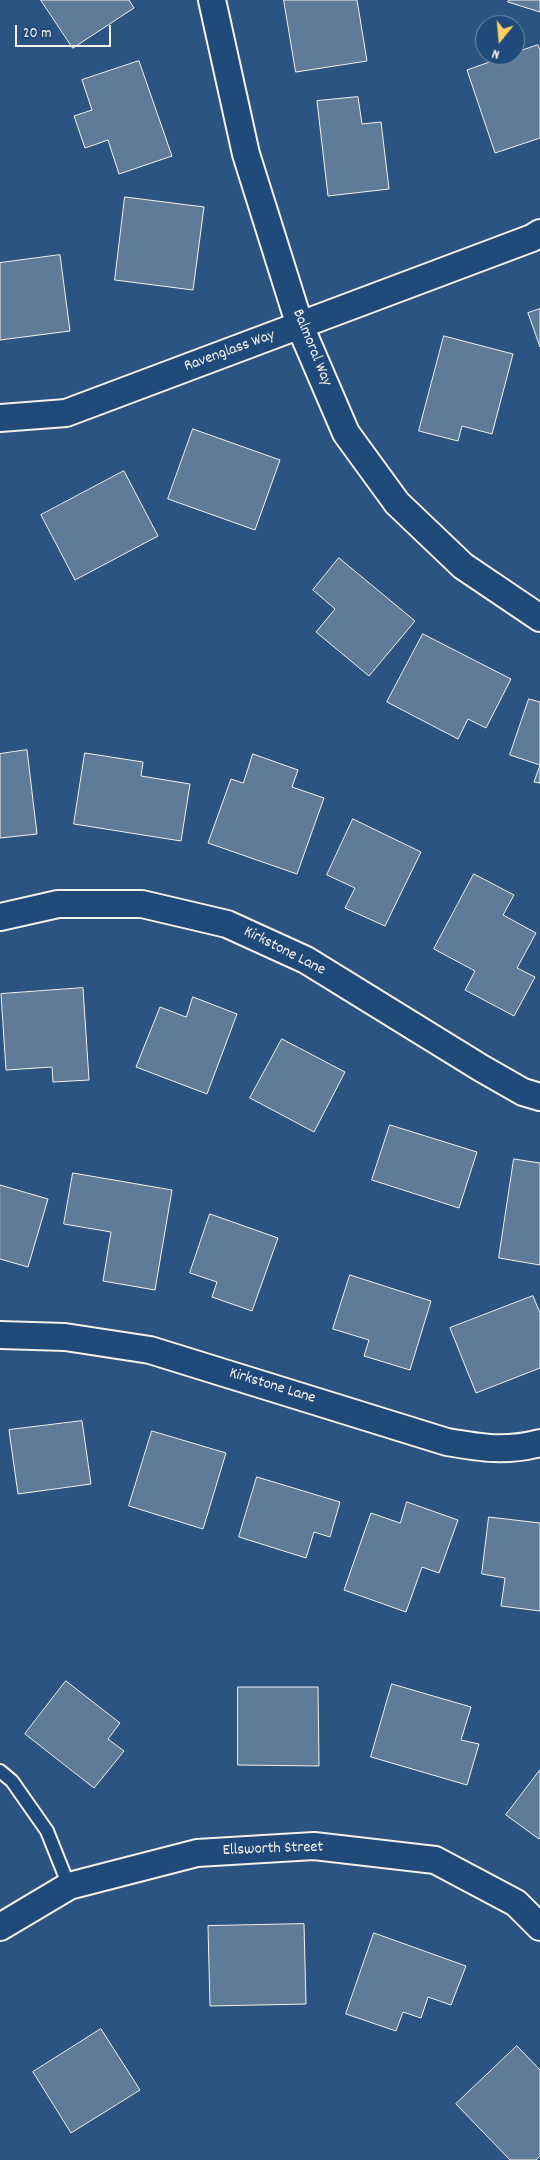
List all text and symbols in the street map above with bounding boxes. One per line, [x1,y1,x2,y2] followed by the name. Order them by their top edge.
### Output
[18,15,114,47] scale bar
[475,15,525,65] north arrow
[23,23,51,45] text: 20 m
[490,43,502,64] text: N
[287,307,335,389] street label: Balmoral Way
[182,327,278,377] street label: Ravenglass Way
[240,923,328,981] street label: Kirkstone Lane
[227,1365,317,1409] street label: Kirkstone Lane
[222,1839,324,1861] street label: Ellsworth Street

